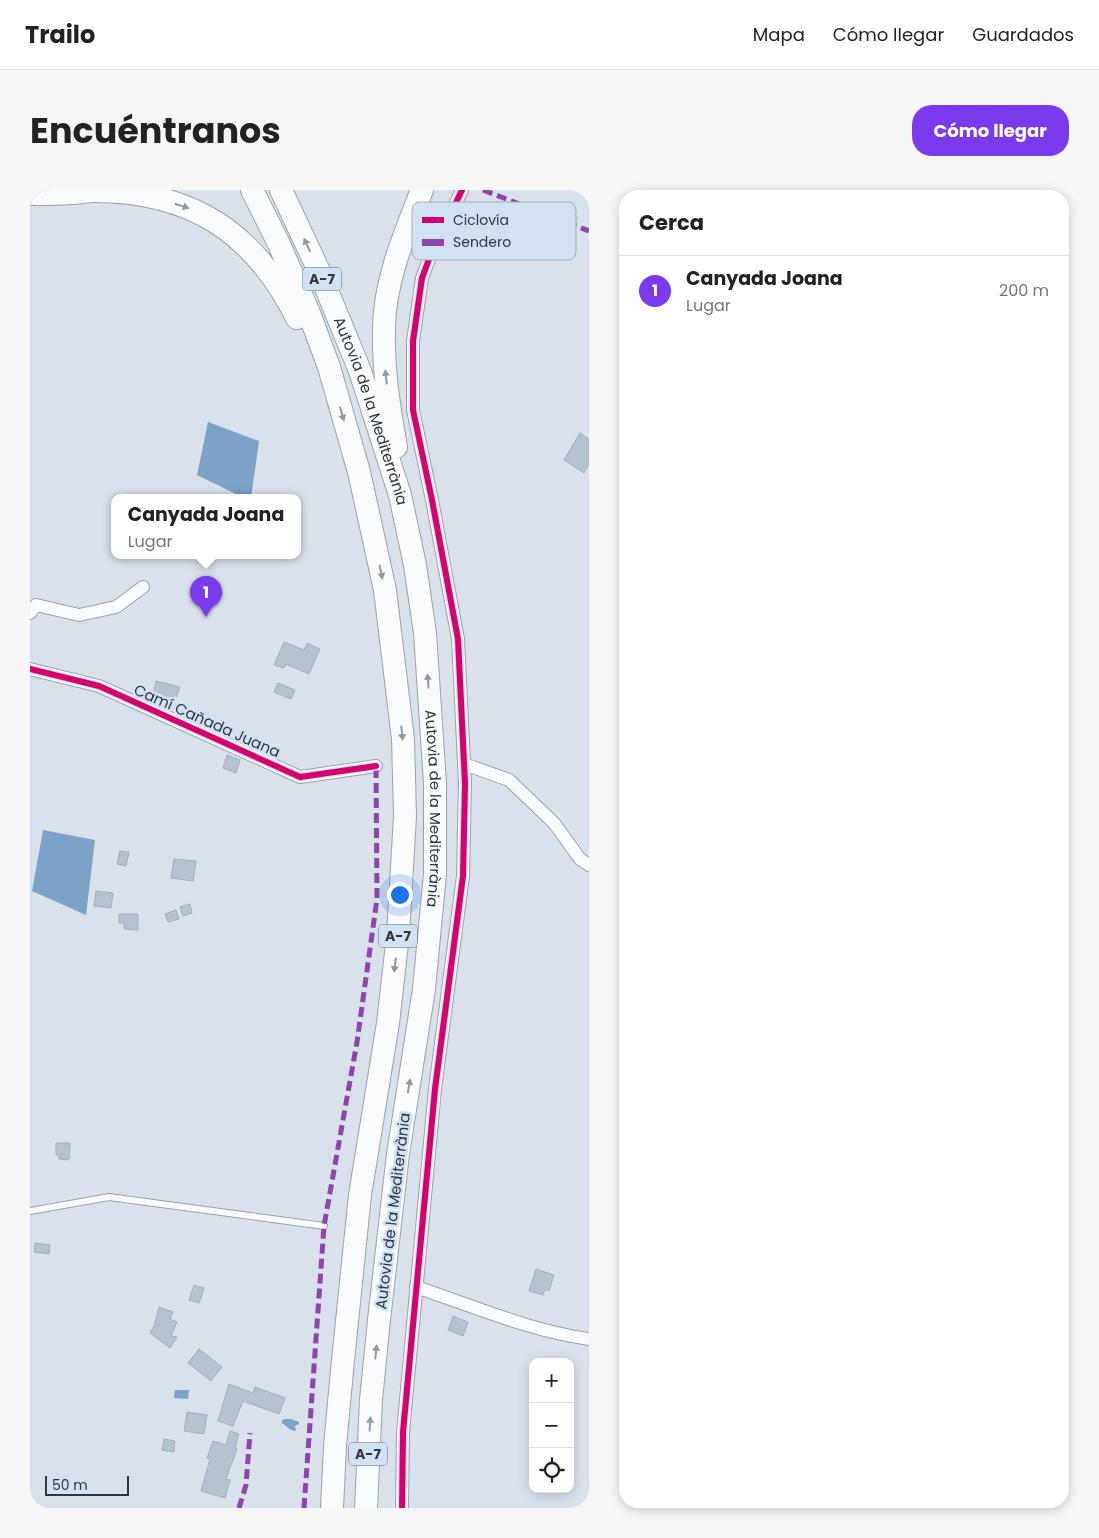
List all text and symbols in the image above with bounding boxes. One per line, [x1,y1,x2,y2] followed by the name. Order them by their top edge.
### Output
[25,18,95,51] text: Trailo
[753,22,805,47] text: Mapa
[833,22,944,47] text: Cómo llegar
[972,22,1074,47] text: Guardados
[912,105,1069,156] button: Cómo llegar
[30,106,281,155] text: Encuéntranos
[175,202,190,210] one-way arrow
[412,202,576,260] legend
[639,208,704,237] text: Cerca
[453,210,509,230] text: Ciclovía
[453,232,511,252] text: Sendero
[303,238,311,252] one-way arrow
[686,265,843,292] text: Canyada Joana
[303,268,341,290] road number: A-7
[652,279,658,302] text: 1
[999,279,1049,302] text: 200 m
[686,294,731,317] text: Lugar
[329,314,413,507] street label: Autovia de la Mediterrània
[382,369,390,385] one-way arrow
[339,407,347,422] one-way arrow
[111,494,301,559] popup
[128,501,284,528] text: Canyada Joana
[128,530,172,553] text: Lugar
[377,564,385,579] one-way arrow
[190,576,222,617] pin: 1
[424,672,432,688] one-way arrow
[131,679,284,762] street label: Camí Cañada Juana
[420,709,446,908] street label: Autovia de la Mediterrània
[398,725,406,741] one-way arrow
[387,882,413,908] your location
[379,924,417,948] road number: A-7
[391,957,399,973] one-way arrow
[405,1078,413,1094] one-way arrow
[370,1111,415,1310] street label: Autovia de la Mediterrània
[372,1344,380,1360] one-way arrow
[529,1358,574,1493] map controls
[529,1358,574,1403] button: +
[529,1403,574,1448] button: −
[367,1416,375,1432] one-way arrow
[349,1442,387,1466] road number: A-7
[529,1448,574,1493] button: locate
[45,1473,129,1496] scale bar
[52,1475,88,1495] text: 50 m

